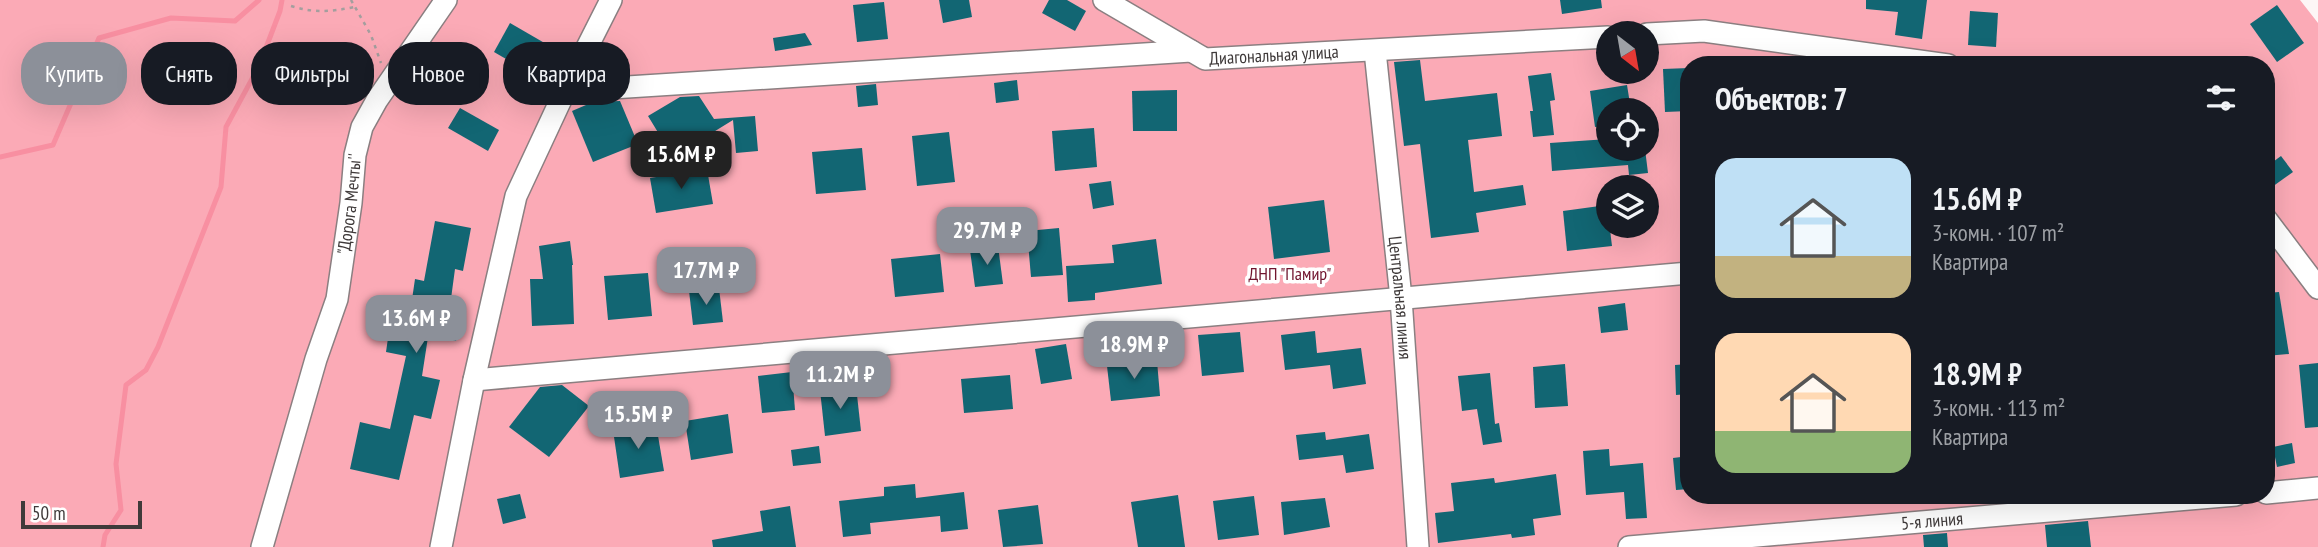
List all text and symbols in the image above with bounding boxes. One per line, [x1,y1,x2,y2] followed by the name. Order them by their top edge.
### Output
[1596,21,1659,84] north arrow
[1596,21,1659,238] map controls
[1209,40,1339,70] street label: Диагональная улица
[21,42,127,105] chip: Купить
[141,42,237,105] chip: Снять
[251,42,374,105] chip: Фильтры
[388,42,489,105] chip: Новое
[503,42,630,105] chip: Квартира
[1715,79,1848,118] text: Объектов: 7
[2202,79,2240,117] icon: filters
[1596,98,1659,161] button: locate
[616,132,746,191] pin: 15.6M ₽
[647,139,715,168] text: 15.6M ₽
[332,153,366,256] street label: "Дорога Мечты''
[1596,175,1659,238] button: layers
[1932,179,2022,218] text: 15.6M ₽
[1771,186,1855,270] icon: home
[922,208,1052,267] pin: 29.7M ₽
[953,215,1021,244] text: 29.7M ₽
[1932,218,2064,247] text: 3-комн. · 107 m²
[1384,235,1417,360] street label: Центральная линия
[641,247,771,307] pin: 17.7M ₽
[1932,247,2008,276] text: Квартира
[673,255,739,284] text: 17.7M ₽
[1249,262,1331,285] park label: ДНП "Памир"
[351,296,481,355] pin: 13.6M ₽
[382,303,450,332] text: 13.6M ₽
[1069,322,1199,381] pin: 18.9M ₽
[1100,329,1168,358] text: 18.9M ₽
[775,352,905,411] pin: 11.2M ₽
[1932,354,2022,393] text: 18.9M ₽
[806,359,874,388] text: 11.2M ₽
[1771,361,1855,445] icon: home
[573,392,703,451] pin: 15.5M ₽
[1932,393,2065,422] text: 3-комн. · 113 m²
[604,399,672,428] text: 15.5M ₽
[1932,422,2008,451] text: Квартира
[21,498,142,530] scale bar
[32,501,66,525] text: 50 m
[1900,506,1964,535] street label: 5-я линия

